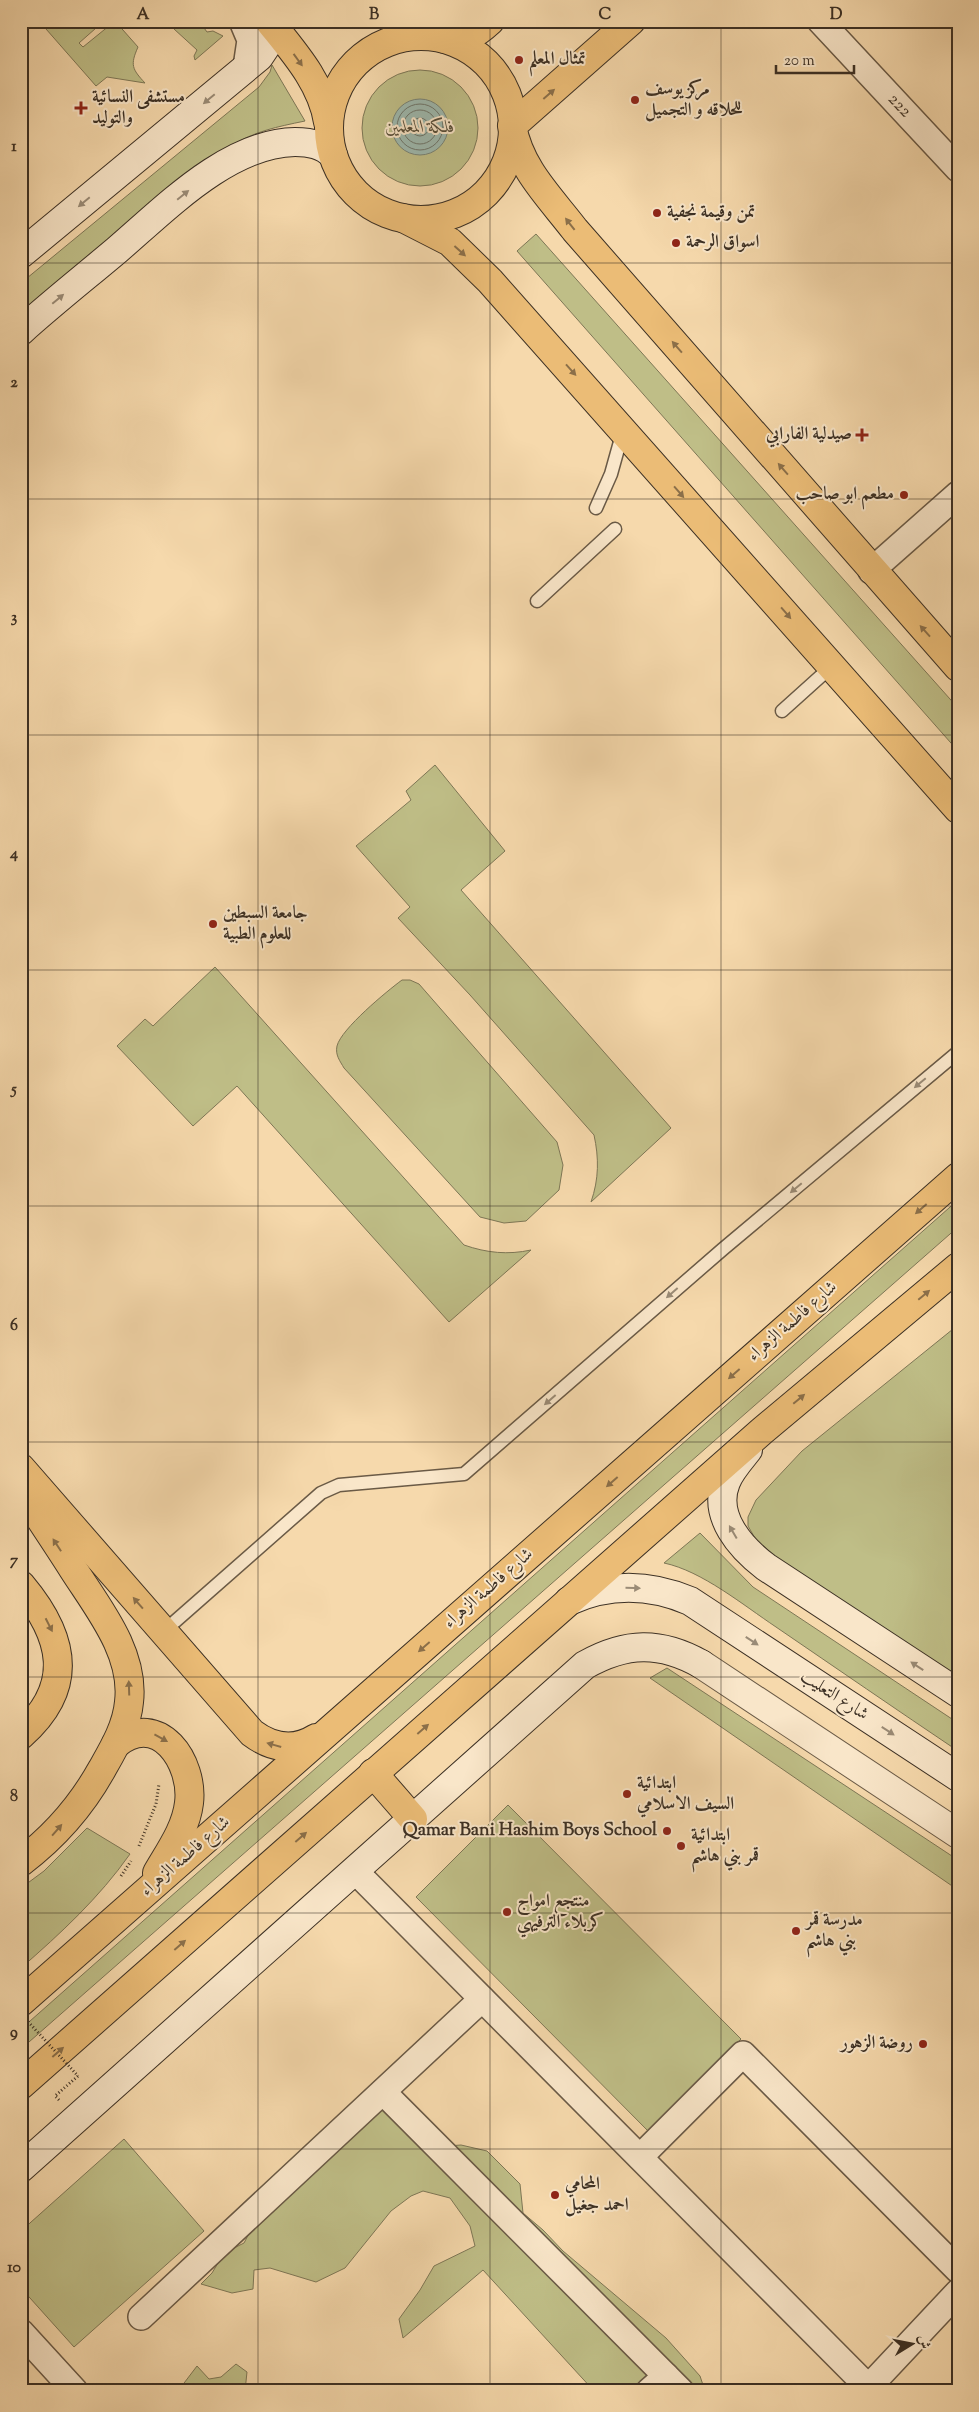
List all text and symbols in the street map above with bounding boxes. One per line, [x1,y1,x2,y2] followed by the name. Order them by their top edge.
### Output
[137,4,150,27] text: A
[369,4,379,27] text: B
[599,4,612,27] text: C
[830,4,843,27] text: D
[776,42,854,74] scale bar
[529,47,586,77] place label: تمثال المعلم
[784,51,815,72] text: 20 m
[293,53,304,66] one-way arrow
[513,54,525,66] marker: تمثال المعلم
[645,77,743,124] place label: مركز يوسف للحلاقه و التجميل
[92,85,185,132] place label: مستشفى النسائية والتوليد
[542,88,555,99] one-way arrow
[881,88,918,125] street label: 222
[202,93,215,104] one-way arrow
[629,94,641,106] marker: مركز يوسف للحلاقه و التجميل
[74,101,88,115] marker: مستشفى النسائية والتوليد
[385,115,455,141] park label: فلكة المعلمين
[11,136,17,159] text: 1
[176,189,189,200] one-way arrow
[77,197,90,208] one-way arrow
[667,200,755,226] place label: تمن وقيمة نجفية
[651,207,663,219] marker: تمن وقيمة نجفية
[565,218,576,231] one-way arrow
[686,230,760,256] place label: اسواق الرحمة
[670,237,682,249] marker: اسواق الرحمة
[454,245,466,257] one-way arrow
[52,294,64,305] one-way arrow
[671,340,682,353] one-way arrow
[565,364,576,377] one-way arrow
[10,372,18,395] text: 2
[765,422,852,448] place label: صيدلية الفارابي
[856,429,868,441] marker: صيدلية الفارابي
[777,464,789,476] one-way arrow
[796,482,894,510] place label: مطعم ابو صاحب
[673,485,684,498] one-way arrow
[898,489,910,501] marker: مطعم ابو صاحب
[11,607,18,630] text: 3
[780,607,792,619] one-way arrow
[919,625,931,637] one-way arrow
[9,843,18,866] text: 4
[223,901,308,949] place label: جامعة السبطين للعلوم الطبية
[207,918,219,930] marker: جامعة السبطين للعلوم الطبية
[914,1078,927,1089] one-way arrow
[9,1079,17,1102] text: 5
[790,1182,803,1193] one-way arrow
[916,1203,928,1215] one-way arrow
[742,1276,844,1368] street label: شارع فاطمة الزهراء
[667,1287,679,1299] one-way arrow
[917,1289,929,1301] one-way arrow
[10,1315,18,1338] text: 6
[728,1368,740,1380] one-way arrow
[543,1394,556,1405] one-way arrow
[792,1394,805,1405] one-way arrow
[605,1476,618,1487] one-way arrow
[729,1525,738,1538] one-way arrow
[52,1538,62,1551] one-way arrow
[438,1543,540,1635] street label: شارع فاطمة الزهراء
[10,1550,19,1573] text: 7
[625,1584,641,1592] one-way arrow
[133,1597,144,1610] one-way arrow
[45,1618,53,1632] one-way arrow
[745,1637,758,1646] one-way arrow
[418,1641,430,1652] one-way arrow
[910,1661,924,1671] one-way arrow
[795,1664,873,1728] street label: شارع التعليب
[125,1680,133,1696] one-way arrow
[417,1724,430,1735] one-way arrow
[881,1726,894,1736] one-way arrow
[155,1734,168,1743] one-way arrow
[266,1740,281,1748] one-way arrow
[636,1771,734,1818] place label: ابتدائية السيف الاسلامي
[10,1786,18,1809] text: 8
[621,1788,633,1800] marker: ابتدائية السيف الاسلامي
[135,1811,237,1903] street label: شارع فاطمة الزهراء
[403,1818,658,1844] place label: Qamar Bani Hashim Boys School
[691,1823,759,1873] place label: ابتدائية قمر بني هاشم
[52,1824,63,1837] one-way arrow
[661,1825,673,1837] marker: Qamar Bani Hashim Boys School
[295,1831,307,1843] one-way arrow
[675,1840,687,1852] marker: ابتدائية قمر بني هاشم
[517,1889,604,1938] place label: منتجع امواج كربلاء الترفيهي
[501,1906,513,1918] marker: منتجع امواج كربلاء الترفيهي
[804,1908,863,1958] place label: مدرسة قمر بني هاشم
[790,1925,802,1937] marker: مدرسة قمر بني هاشم
[173,1939,186,1950] one-way arrow
[10,2022,18,2045] text: 9
[839,2031,913,2057] place label: روضة الزهور
[917,2038,929,2050] marker: روضة الزهور
[51,2046,63,2058] one-way arrow
[564,2172,629,2219] place label: المحامي احمد جغيل
[549,2189,561,2201] marker: المحامي احمد جغيل
[7,2257,21,2280] text: 10
[886,2320,936,2370] north arrow
[912,2334,934,2351] text: ش

